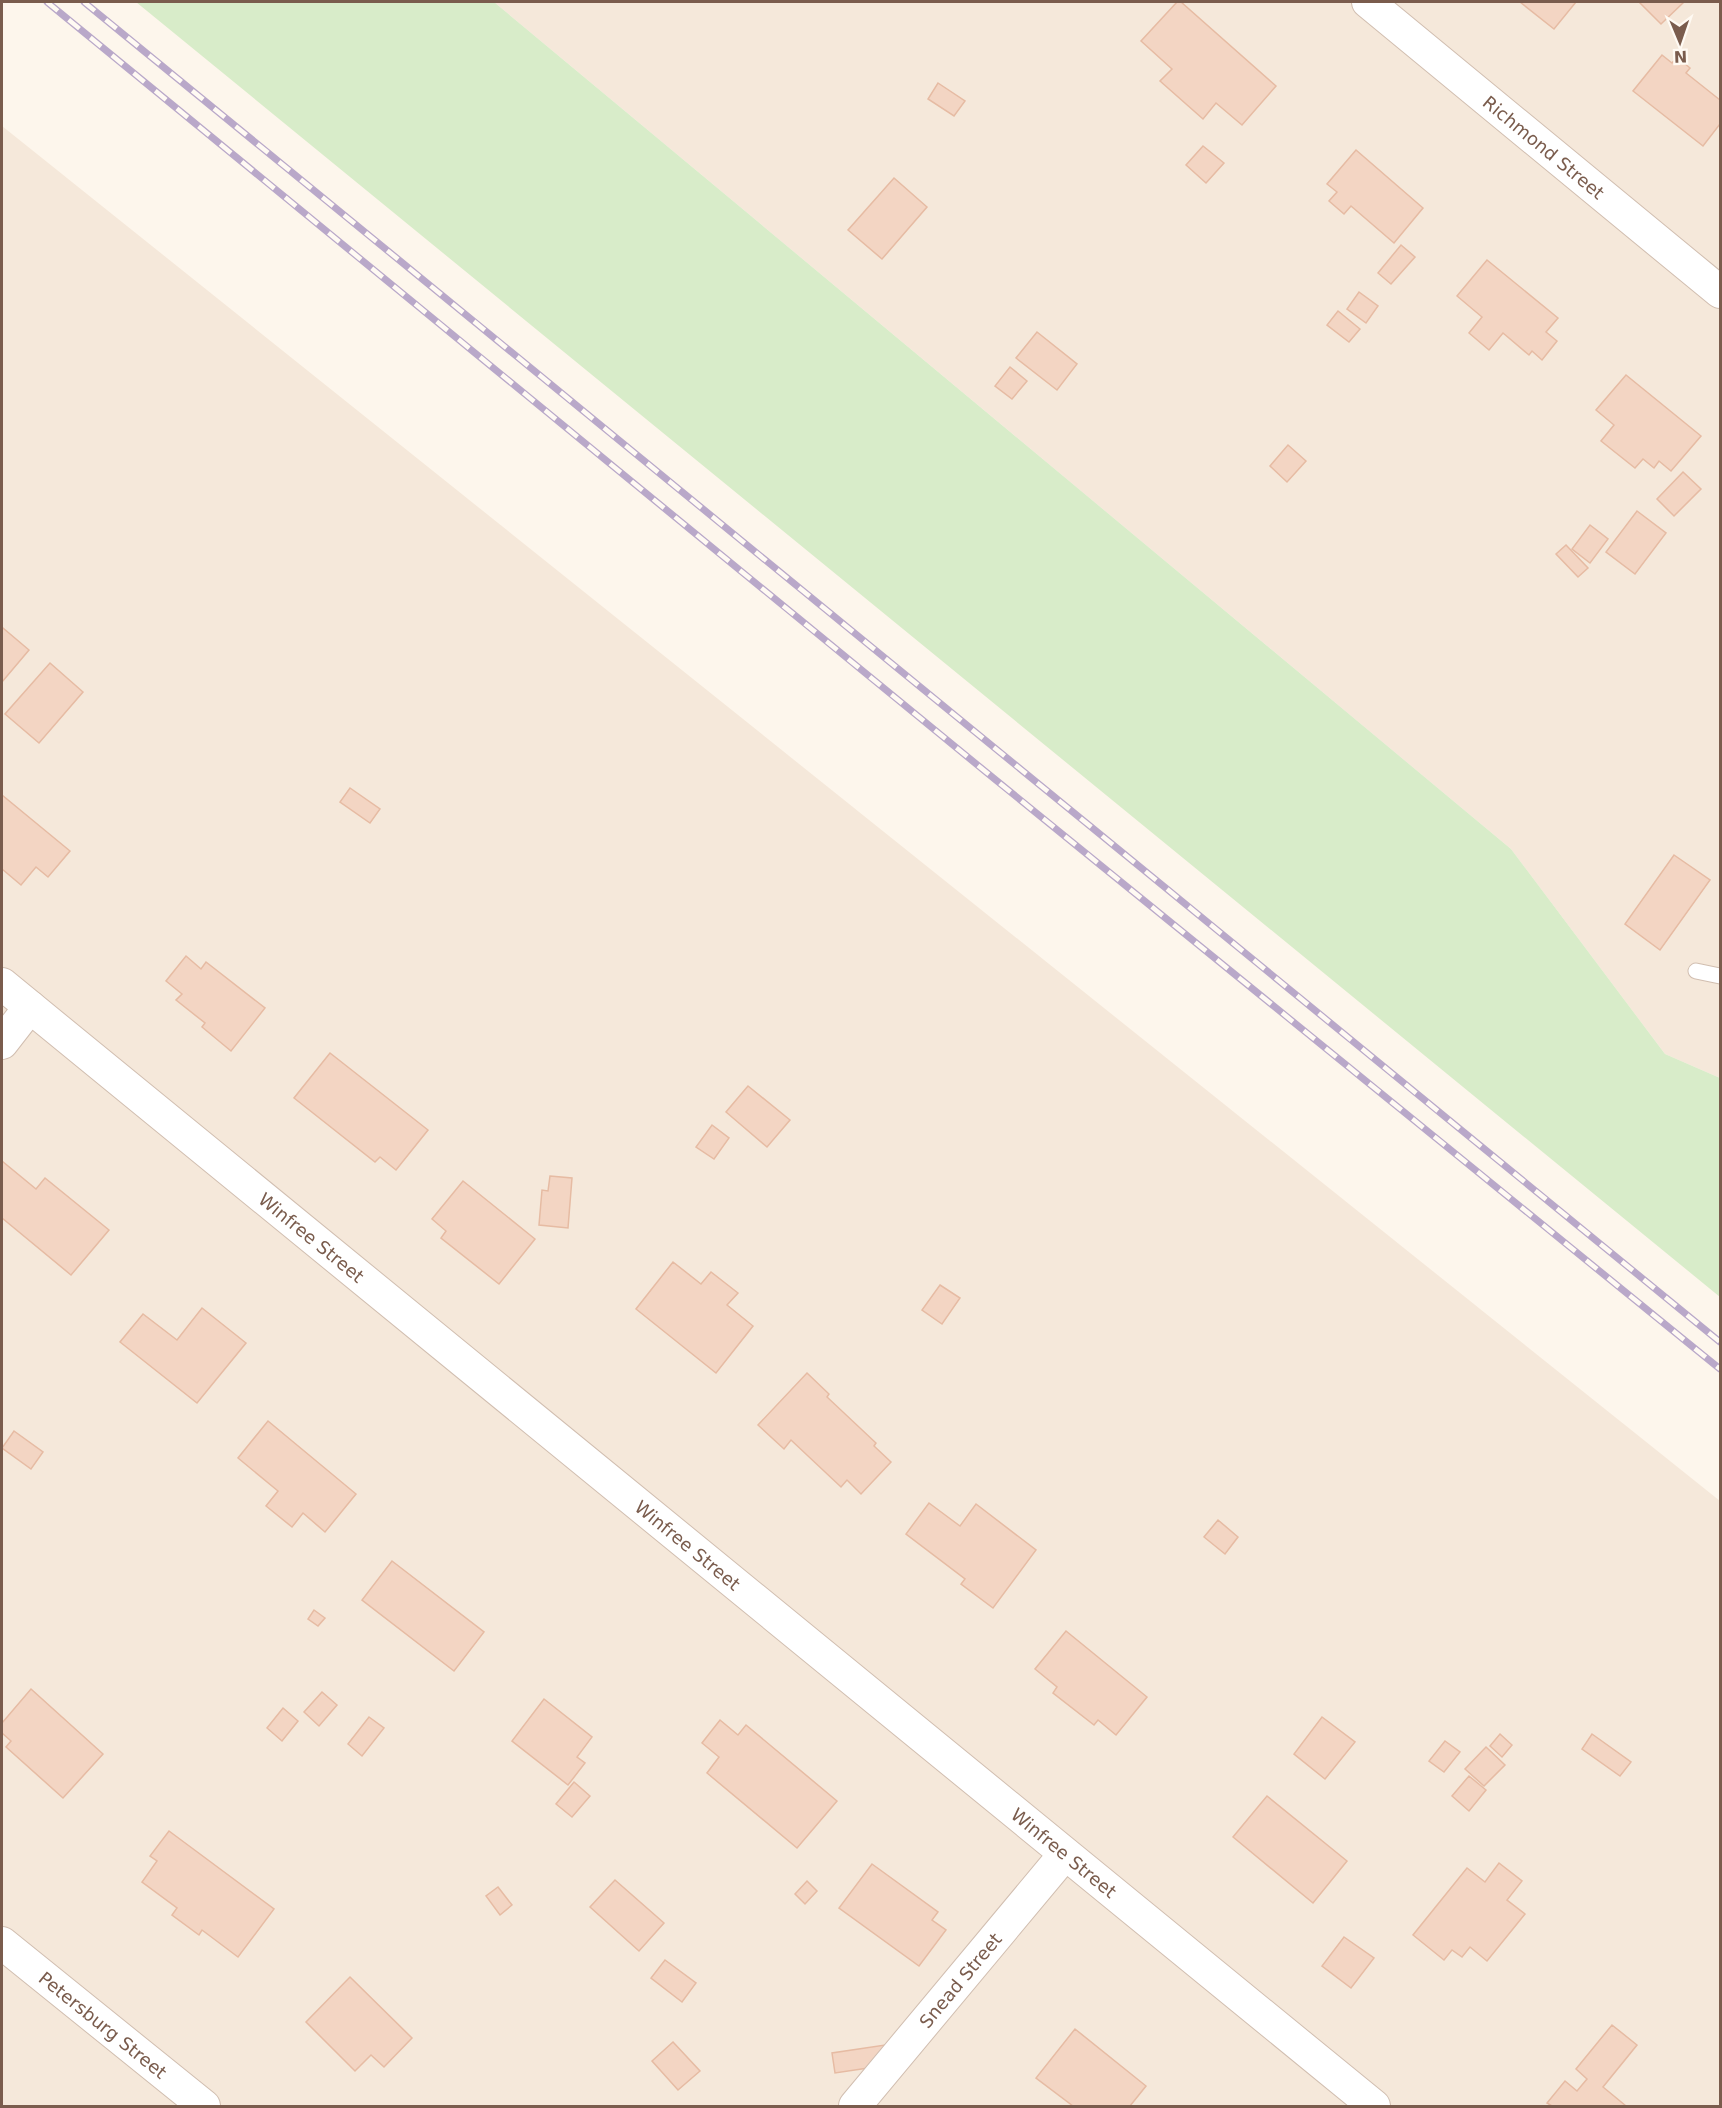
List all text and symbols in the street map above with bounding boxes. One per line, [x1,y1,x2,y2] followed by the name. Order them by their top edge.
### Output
[1650,12,1710,72] north arrow
[1673,47,1688,66] text: N
[1479,91,1609,203] street label: Richmond Street
[255,1188,369,1286] street label: Winfree Street
[631,1496,745,1594] street label: Winfree Street
[1007,1803,1121,1902] street label: Winfree Street
[915,1928,1005,2032] street label: Snead Street
[35,1967,171,2082] street label: Petersburg Street

